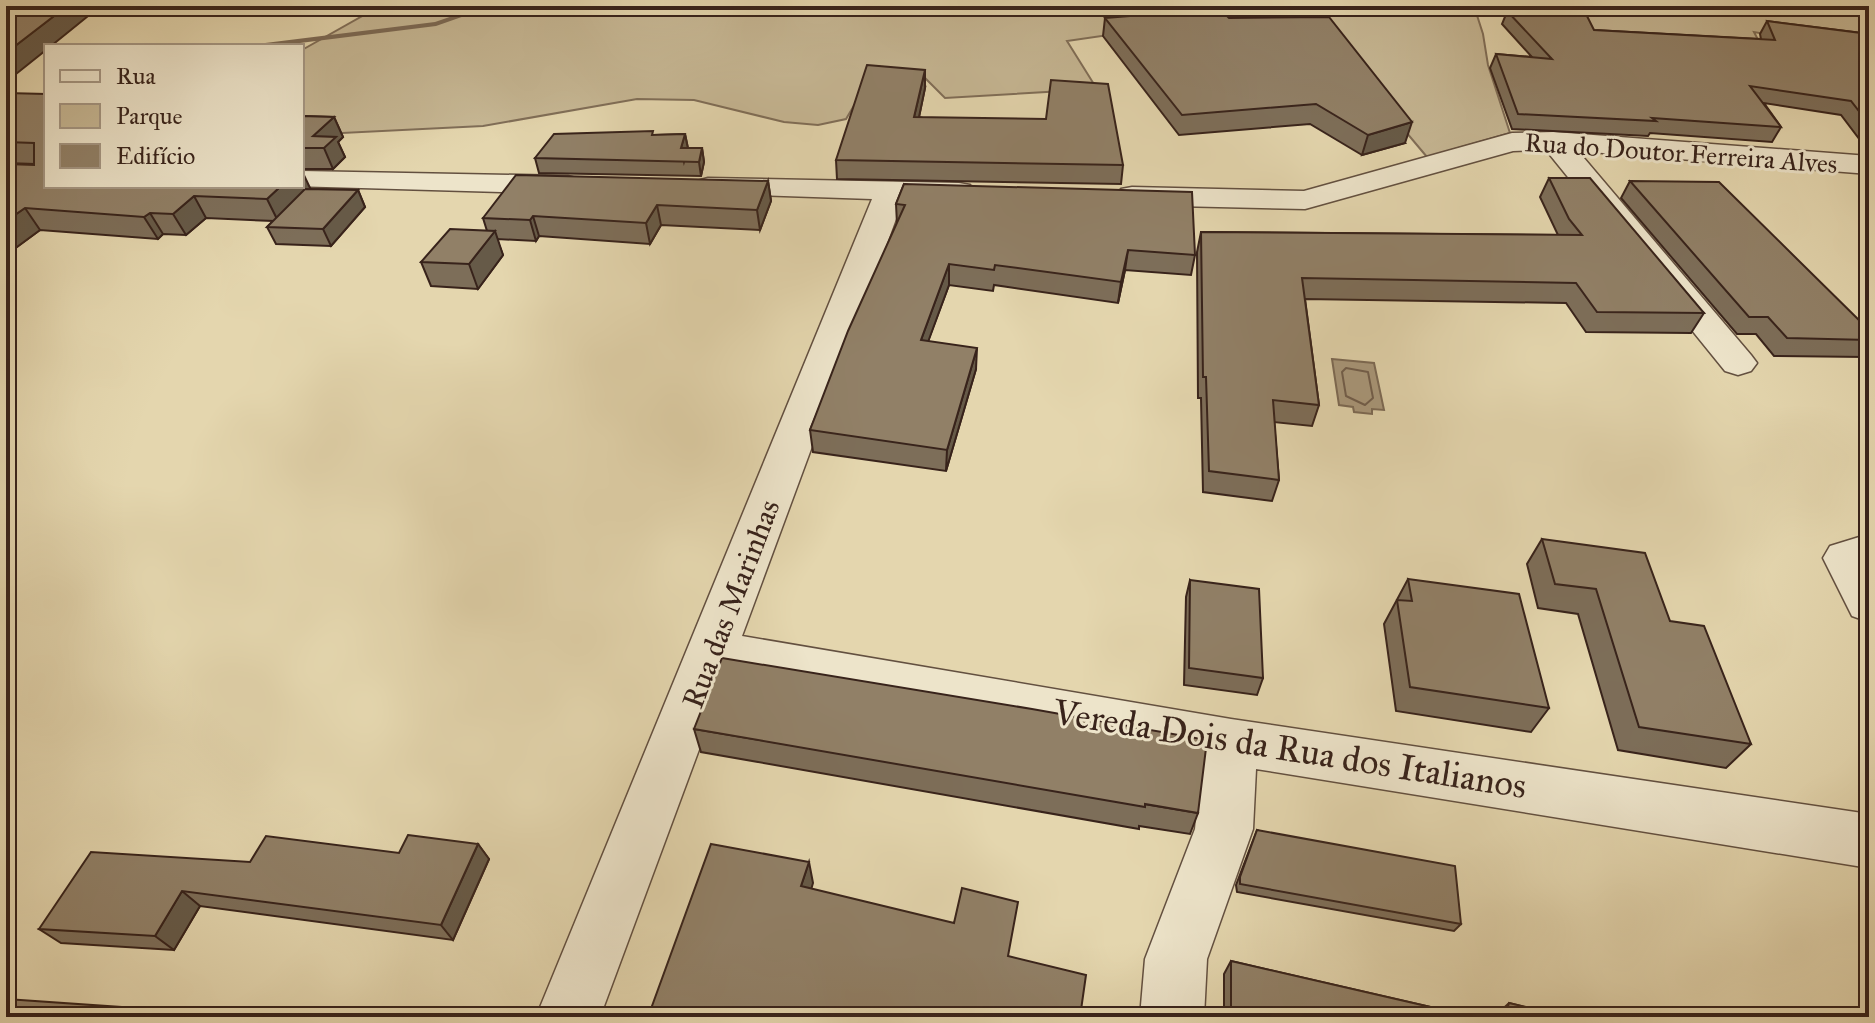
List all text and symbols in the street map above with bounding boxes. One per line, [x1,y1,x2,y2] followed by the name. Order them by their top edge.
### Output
[44,44,304,188] legend
[116,61,156,91] text: Rua
[116,101,183,131] text: Parque
[1524,126,1838,180] street label: Rua do Doutor Ferreira Alves
[116,141,195,171] text: Edifício
[675,495,787,713] street label: Rua das Marinhas
[1049,690,1530,808] street label: Vereda Dois da Rua dos Italianos

